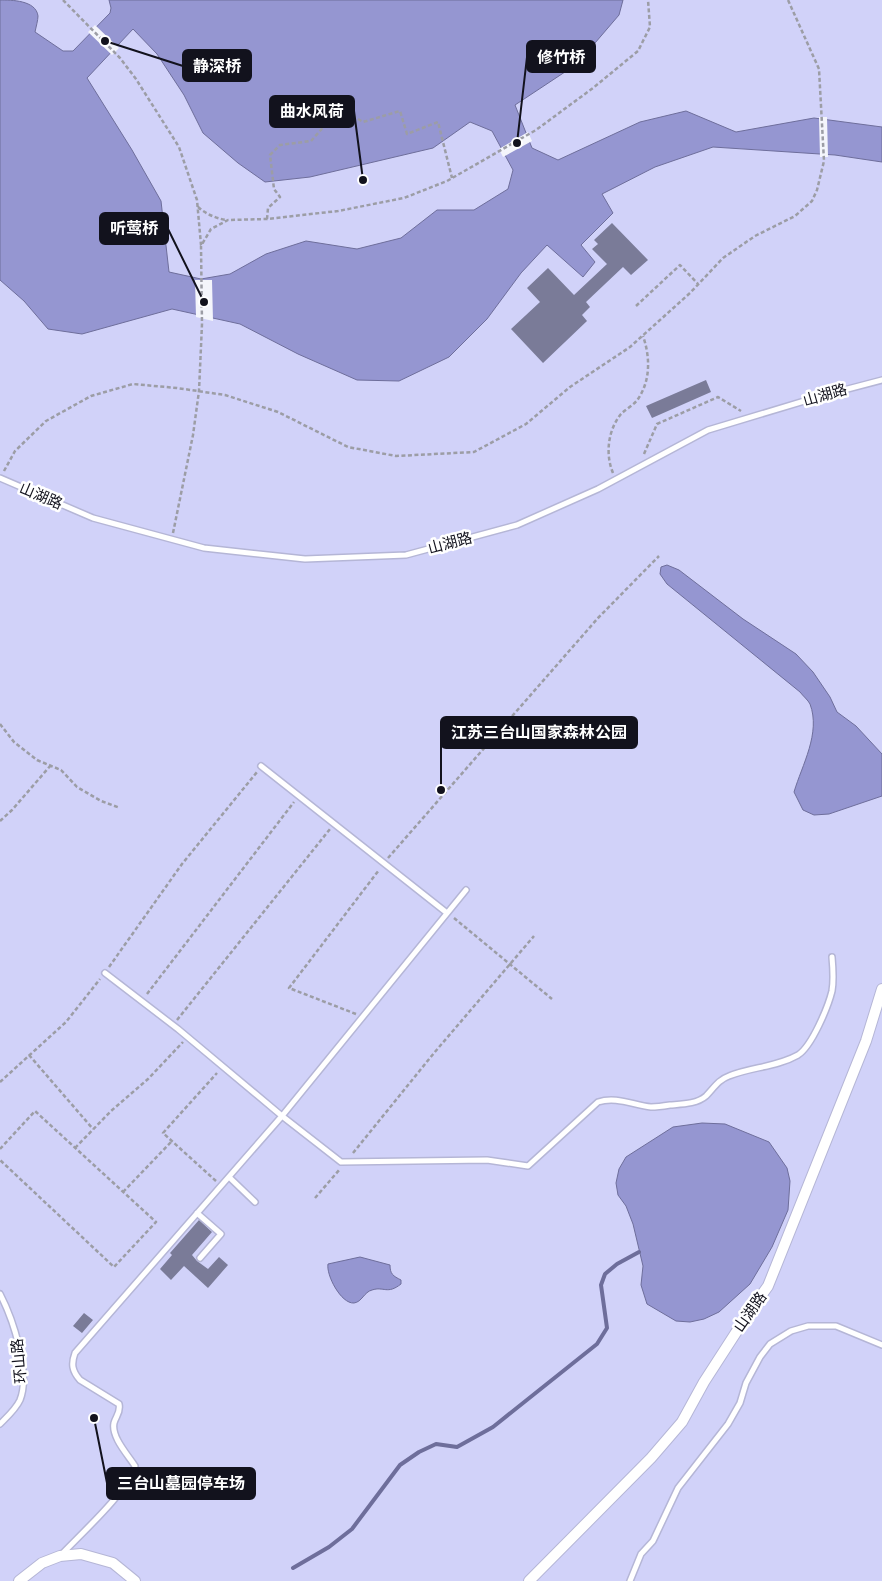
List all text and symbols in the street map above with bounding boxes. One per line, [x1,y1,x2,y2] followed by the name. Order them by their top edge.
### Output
[527,41,595,72] callout: 修竹桥
[537,46,586,68] text: 修竹桥
[183,50,251,81] callout: 静深桥
[193,55,242,77] text: 静深桥
[270,96,354,127] callout: 曲水风荷
[280,100,344,122] text: 曲水风荷
[100,213,168,244] callout: 听莺桥
[110,217,159,239] text: 听莺桥
[800,378,849,410] street label: 山湖路
[17,477,66,513] street label: 山湖路
[425,527,474,558] street label: 山湖路
[441,717,637,748] callout: 江苏三台山国家森林公园
[451,721,627,743] text: 江苏三台山国家森林公园
[728,1287,770,1336] street label: 山湖路
[6,1338,30,1384] street label: 环山路
[107,1468,255,1499] callout: 三台山墓园停车场
[117,1472,245,1494] text: 三台山墓园停车场

